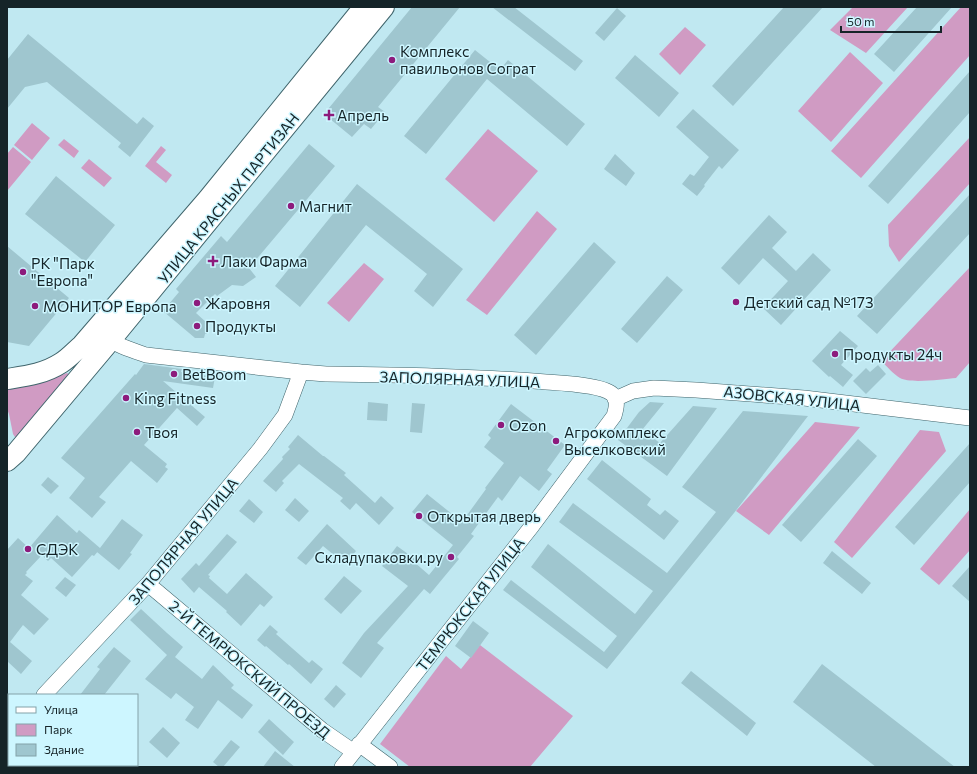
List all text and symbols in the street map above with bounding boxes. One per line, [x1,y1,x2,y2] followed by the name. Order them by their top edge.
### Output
[841,8,941,34] scale bar
[847,14,875,28] text: 50 m
[400,42,536,77] place label: Комплекс павильонов Сограт
[387,55,397,65] marker: Комплекс павильонов Сограт
[337,106,389,124] place label: Апрель
[153,109,303,287] street label: УЛИЦА КРАСНЫХ ПАРТИЗАН
[324,110,334,120] marker: Апрель
[299,197,352,215] place label: Магнит
[286,201,296,211] marker: Магнит
[221,252,307,270] place label: Лаки Фарма
[31,254,95,289] place label: РК "Парк "Европа"
[208,256,218,266] marker: Лаки Фарма
[18,267,28,277] marker: РК "Парк "Европа"
[744,293,873,311] place label: Детский cад №173
[205,294,270,312] place label: Жаровня
[43,297,176,315] place label: МОНИТОР Европа
[731,297,741,307] marker: Детский cад №173
[192,298,202,308] marker: Жаровня
[30,301,40,311] marker: МОНИТОР Европа
[205,317,276,335] place label: Продукты
[192,321,202,331] marker: Продукты
[843,345,942,363] place label: Продукты 24ч
[830,349,840,359] marker: Продукты 24ч
[182,365,246,383] place label: BetBoom
[379,367,541,391] street label: ЗАПОЛЯРНАЯ УЛИЦА
[169,369,179,379] marker: BetBoom
[723,382,861,414] street label: АЗОВСКАЯ УЛИЦА
[134,389,216,407] place label: King Fitness
[121,393,131,403] marker: King Fitness
[509,416,546,434] place label: Ozon
[496,420,506,430] marker: Ozon
[145,423,178,441] place label: Твоя
[564,423,666,458] place label: Агрокомплекс Выселковский
[132,427,142,437] marker: Твоя
[551,436,561,446] marker: Агрокомплекс Выселковский
[125,474,241,608] street label: ЗАПОЛЯРНАЯ УЛИЦА
[427,507,541,525] place label: Открытая дверь
[414,511,424,521] marker: Открытая дверь
[412,534,528,674] street label: ТЕМРЮКСКАЯ УЛИЦА
[36,540,78,558] place label: СДЭК
[23,544,33,554] marker: СДЭК
[314,548,443,566] place label: Складупаковки.ру
[446,552,456,562] marker: Складупаковки.ру
[166,596,334,742] street label: 2-Й ТЕМРЮКСКИЙ ПРОЕЗД
[8,694,138,766] legend
[44,702,78,716] text: Улица
[44,722,73,736] text: Парк
[44,742,84,756] text: Здание

